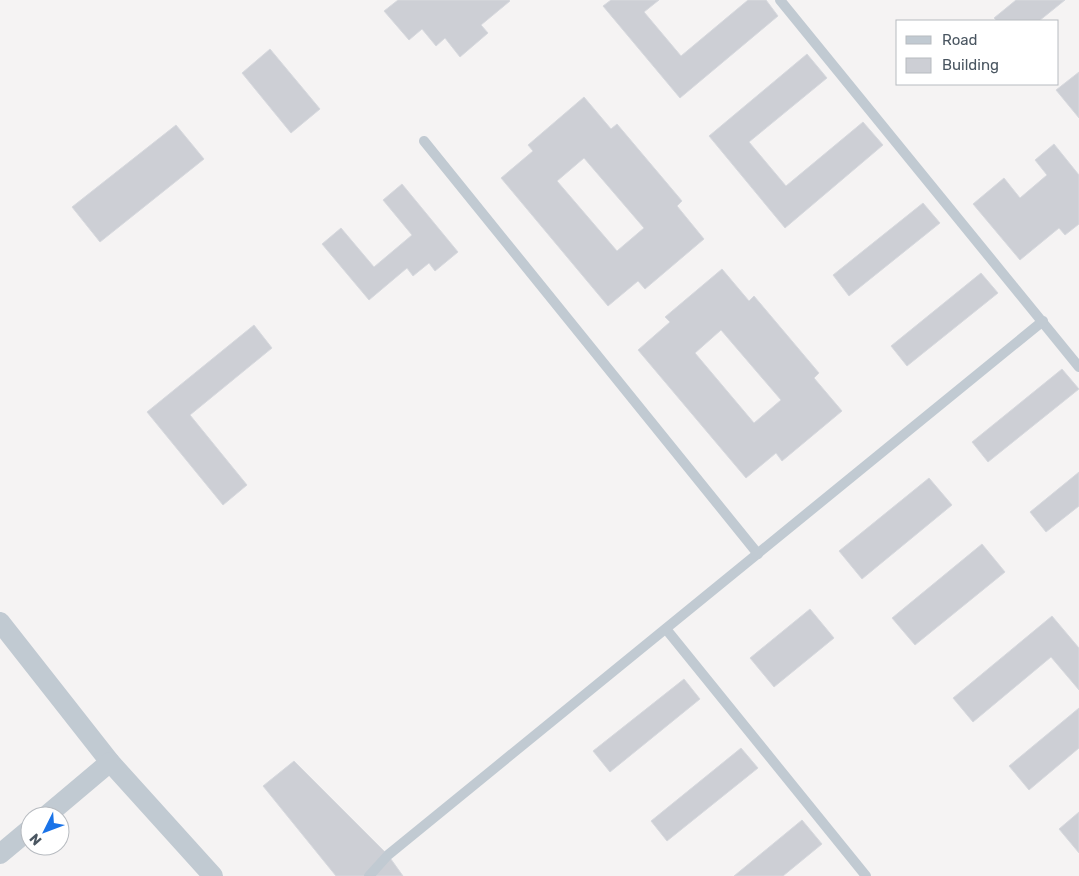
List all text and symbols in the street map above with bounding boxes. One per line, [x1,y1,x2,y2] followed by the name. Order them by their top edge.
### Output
[896,20,1059,85] legend
[942,31,978,49] text: Road
[942,56,999,74] text: Building
[20,806,70,856] north arrow
[26,830,45,849] text: N

